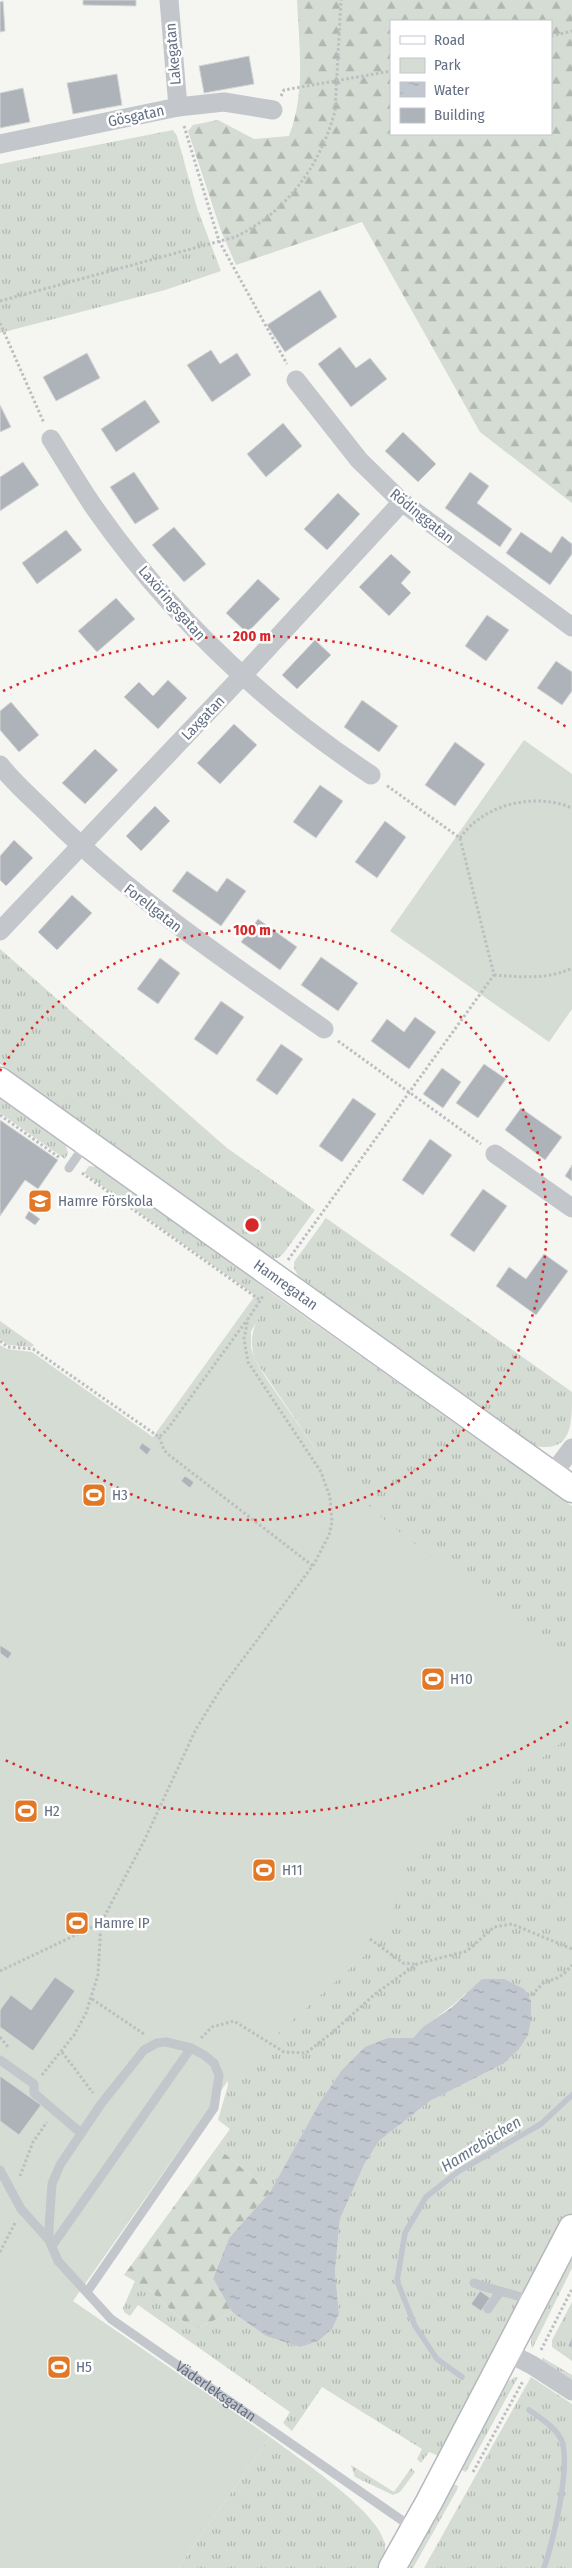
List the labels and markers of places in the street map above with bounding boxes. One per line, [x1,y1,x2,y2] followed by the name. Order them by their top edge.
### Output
[27,1188,53,1214] school or university icon: Hamre Förskola
[58,1192,153,1210] place label: Hamre Förskola
[243,1216,261,1234] centre of rings
[81,1482,107,1508] sports icon: H3
[112,1486,128,1504] place label: H3
[420,1666,446,1692] sports icon: H10
[450,1670,473,1688] place label: H10
[13,1798,39,1824] sports icon: H2
[44,1802,60,1820] place label: H2
[251,1857,277,1883] sports icon: H11
[282,1861,303,1879] place label: H11
[64,1910,90,1936] sports icon: Hamre IP
[94,1914,150,1932] place label: Hamre IP
[46,2354,72,2380] sports icon: H5
[76,2358,92,2376] place label: H5

